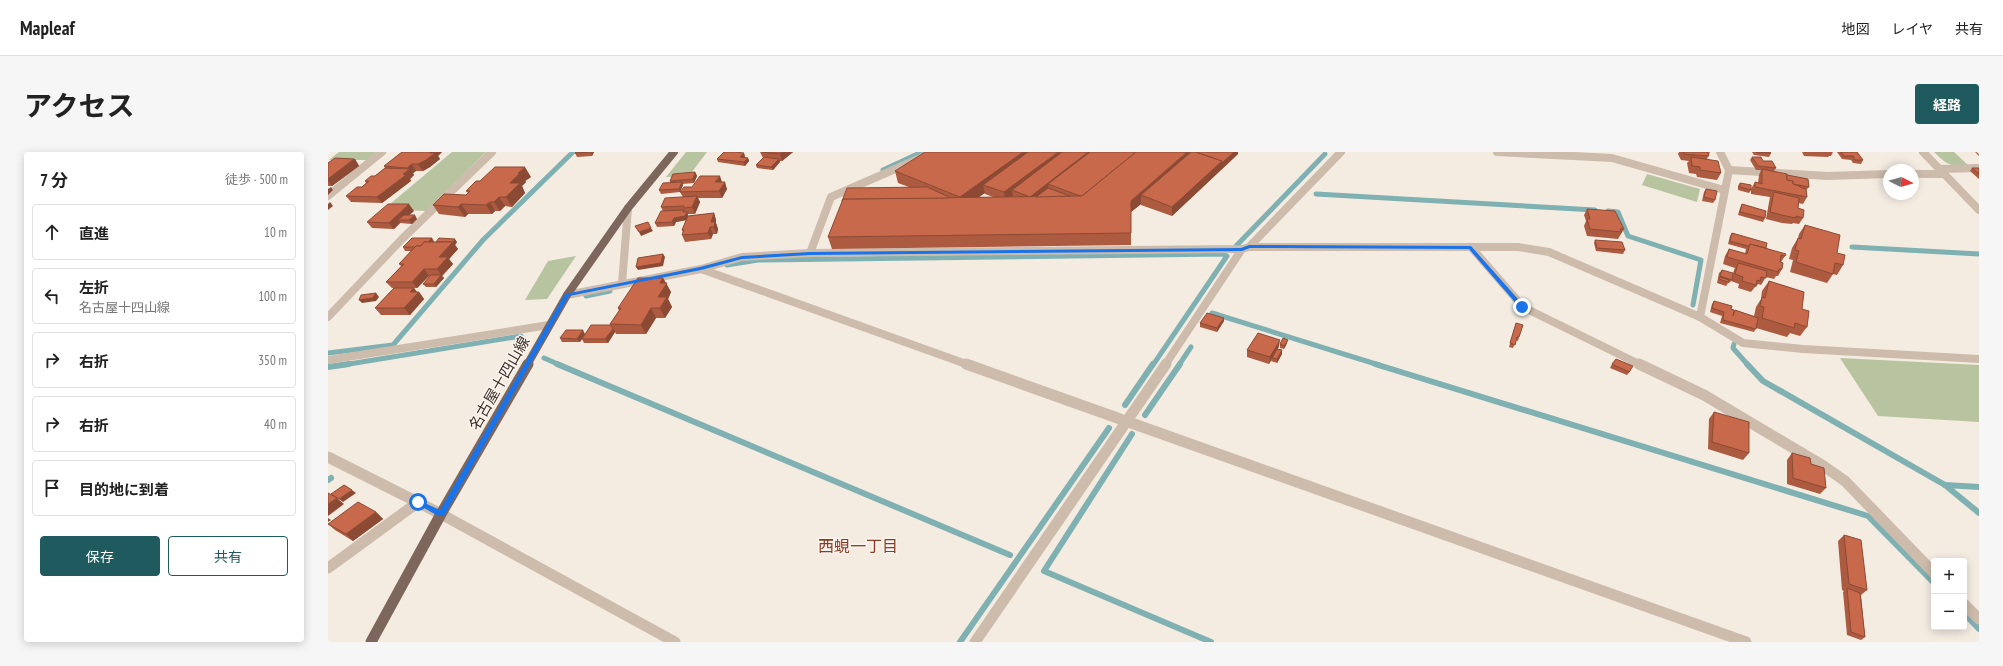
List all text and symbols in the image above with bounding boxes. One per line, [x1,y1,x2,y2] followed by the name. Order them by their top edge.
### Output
[20,16,75,40] text: Mapleaf
[1841,20,1869,38] text: 地図
[1891,20,1933,38] text: レイヤ
[1955,20,1983,38] text: 共有
[1915,84,1979,124] button: 経路
[24,87,135,124] text: アクセス
[1883,164,1919,200] north arrow
[40,169,68,191] text: 7 分
[225,171,288,188] text: 徒歩 · 500 m
[41,221,63,243] icon: ahead
[79,224,109,243] text: 直進
[264,224,287,241] text: 10 m
[79,278,109,297] text: 左折
[41,285,63,307] icon: left
[258,288,287,305] text: 100 m
[1513,298,1531,316] route end
[79,299,170,316] text: 名古屋十四山線
[465,333,533,433] street label: 名古屋十四山線
[41,349,63,371] icon: right
[79,352,109,371] text: 右折
[258,352,287,369] text: 350 m
[41,413,63,435] icon: right
[79,416,109,435] text: 右折
[264,416,287,433] text: 40 m
[41,477,63,499] icon: arrive
[79,480,169,499] text: 目的地に到着
[409,493,427,511] route start
[40,536,160,576] button: 保存
[168,536,288,576] button: 共有
[818,536,898,556] district label: 西蜆一丁目
[1931,558,1967,630] map controls
[1931,558,1967,594] button: +
[1931,594,1967,630] button: −

